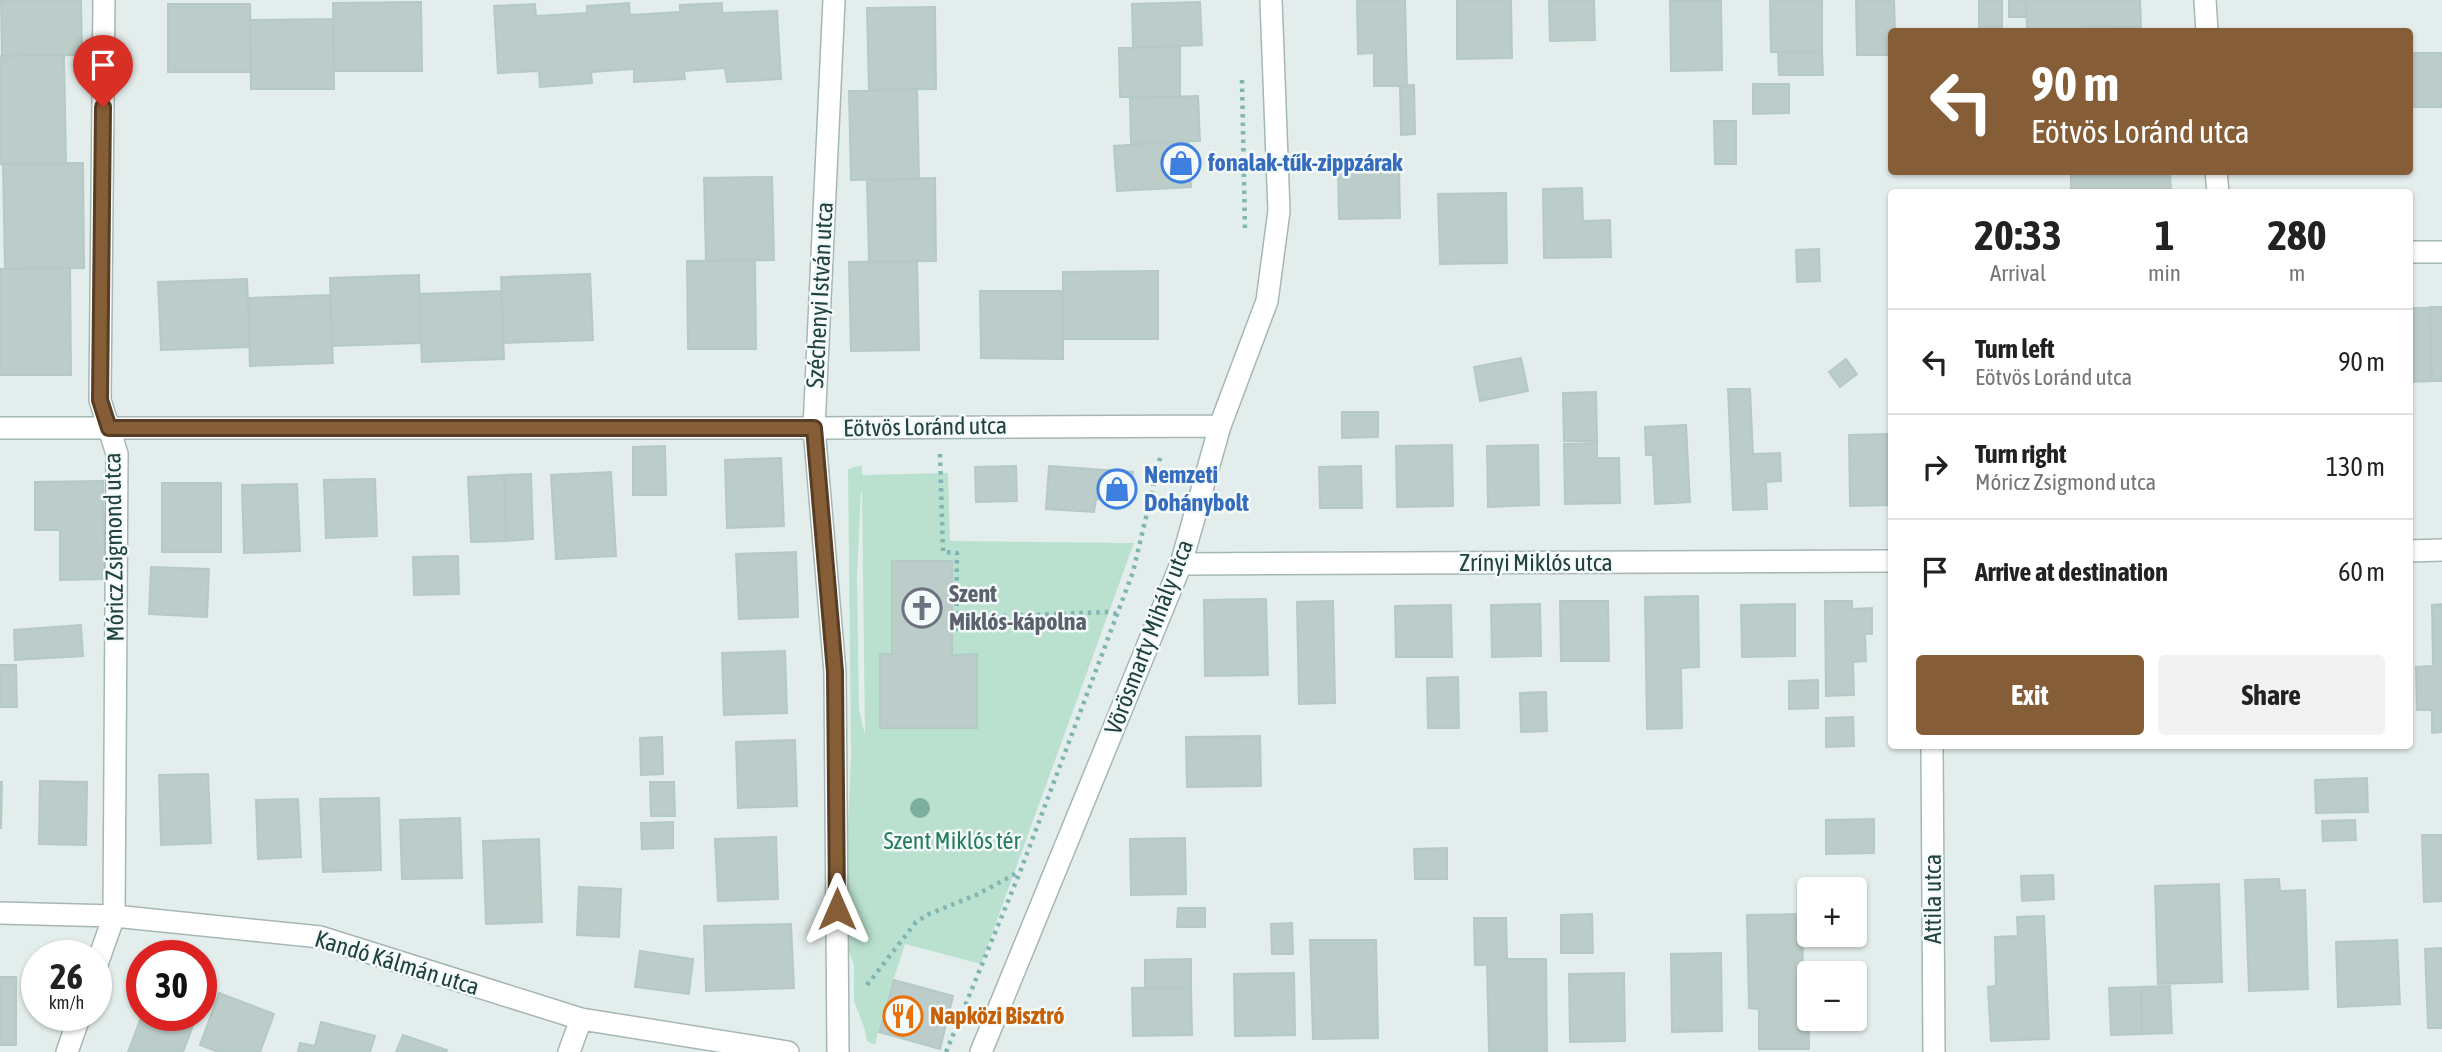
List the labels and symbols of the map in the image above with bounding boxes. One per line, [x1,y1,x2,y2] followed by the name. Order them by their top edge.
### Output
[73,35,133,107] pin
[1160,142,1202,184] shop icon: fonalak-tűk-zippzárak
[1207,149,1403,176] place label: fonalak-tűk-zippzárak
[801,201,838,389] street label: Széchenyi István utca
[843,412,1007,441] street label: Eötvös Loránd utca
[98,452,129,642] street label: Móricz Zsigmond utca
[1144,461,1249,516] place label: Nemzeti Dohánybolt
[1096,468,1138,510] shop icon: Nemzeti Dohánybolt
[1099,536,1198,738] street label: Vörösmarty Mihály utca
[1459,549,1613,576] street label: Zrínyi Miklós utca
[949,580,1087,635] place label: Szent Miklós-kápolna
[901,587,943,629] church icon: Szent Miklós-kápolna
[883,827,1022,854] park label: Szent Miklós tér
[1919,854,1946,944] street label: Attila utca
[800,872,874,946] position arrow
[312,925,483,1000] street label: Kandó Kálmán utca
[126,940,217,1031] speed limit sign: 30
[882,995,924,1037] restaurant icon: Napközi Bisztró
[930,1002,1065,1029] place label: Napközi Bisztró

